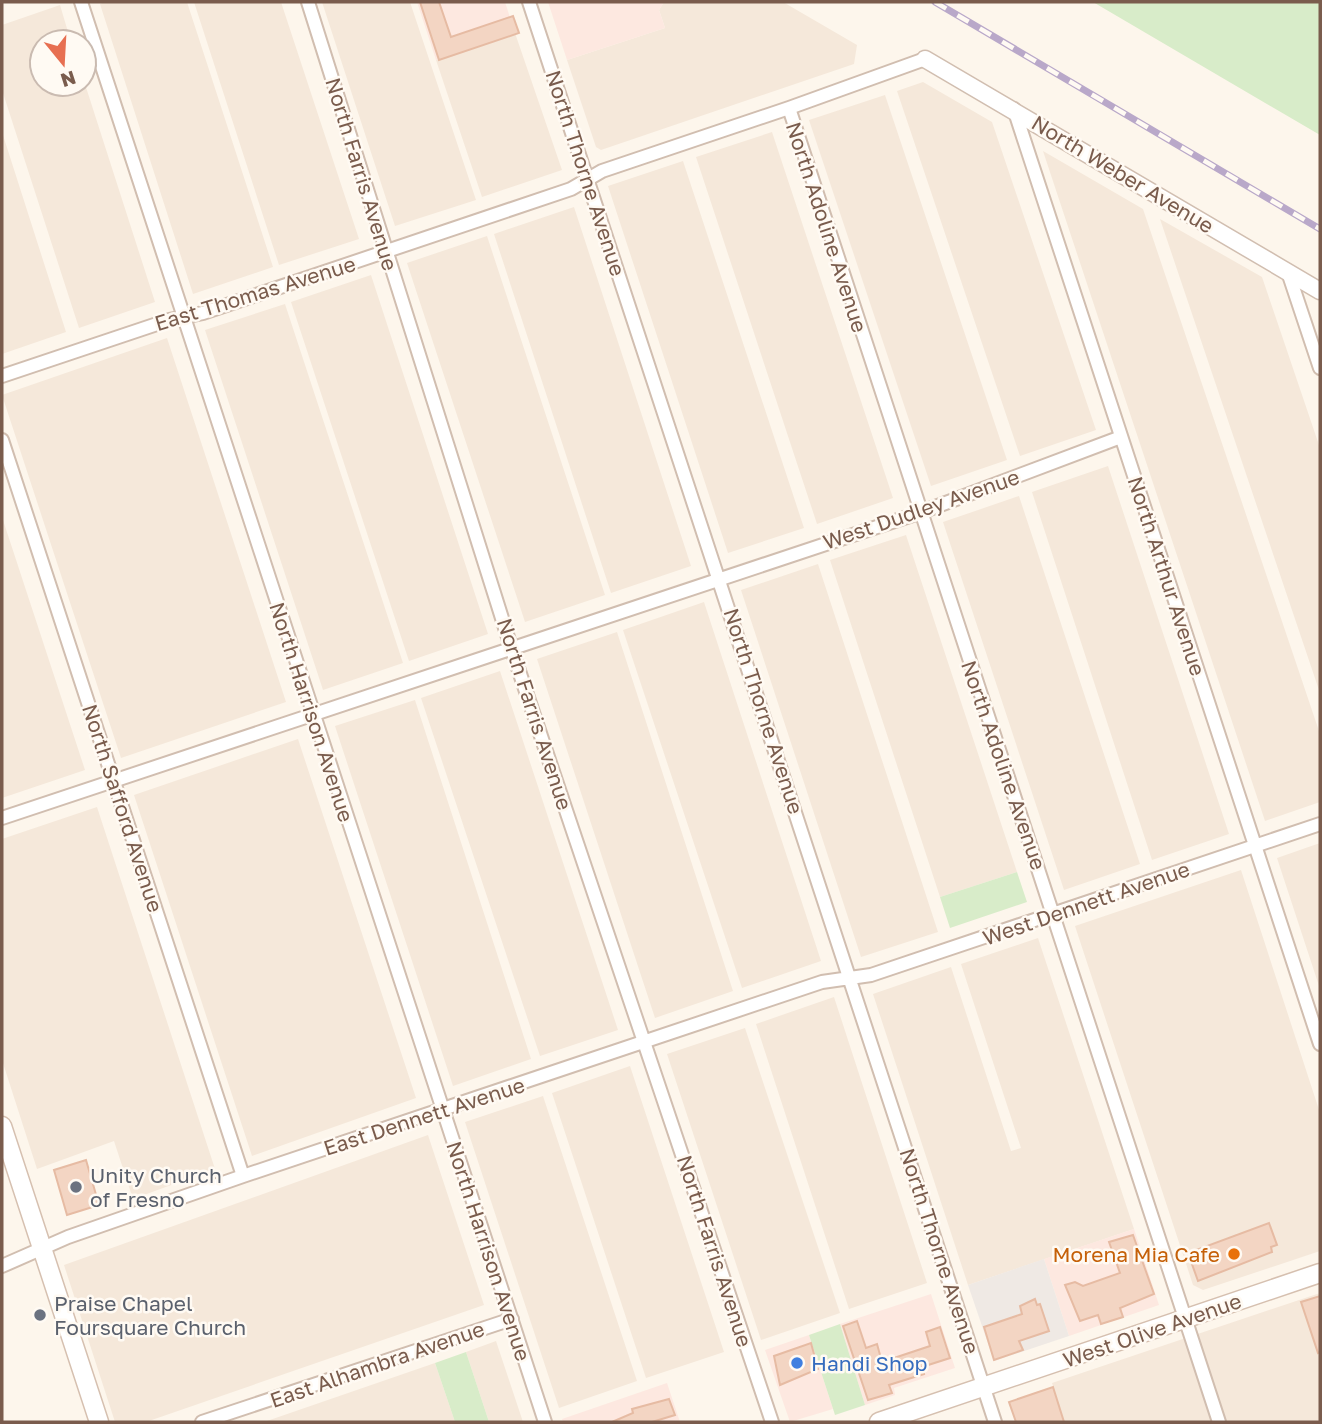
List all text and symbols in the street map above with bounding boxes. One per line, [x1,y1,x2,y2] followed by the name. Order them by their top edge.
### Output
[28,28,98,98] north arrow
[58,66,79,93] text: N
[540,67,632,279] street label: North Thorne Avenue
[320,74,404,274] street label: North Farris Avenue
[1027,109,1219,239] street label: North Weber Avenue
[781,118,873,336] street label: North Adoline Avenue
[151,250,359,336] street label: East Thomas Avenue
[819,463,1023,555] street label: West Dudley Avenue
[1122,473,1212,679] street label: North Arthur Avenue
[264,599,360,825] street label: North Harrison Avenue
[718,605,810,817] street label: North Thorne Avenue
[492,615,578,813] street label: North Farris Avenue
[956,657,1052,873] street label: North Adoline Avenue
[77,701,169,915] street label: North Safford Avenue
[979,855,1193,951] street label: West Dennett Avenue
[320,1071,528,1161] street label: East Dennett Avenue
[441,1138,537,1364] street label: North Harrison Avenue
[894,1145,986,1357] street label: North Thorne Avenue
[672,1152,758,1350] street label: North Farris Avenue
[90,1162,222,1212] place label: Unity Church of Fresno
[68,1179,84,1195] marker: Unity Church of Fresno
[1053,1241,1220,1267] place label: Morena Mia Cafe
[1226,1246,1242,1262] marker: Morena Mia Cafe
[1059,1287,1245,1373] street label: West Olive Avenue
[54,1290,246,1340] place label: Praise Chapel Foursquare Church
[32,1307,48,1323] marker: Praise Chapel Foursquare Church
[266,1315,488,1413] street label: East Alhambra Avenue
[811,1350,927,1376] place label: Handi Shop
[789,1355,805,1371] marker: Handi Shop

